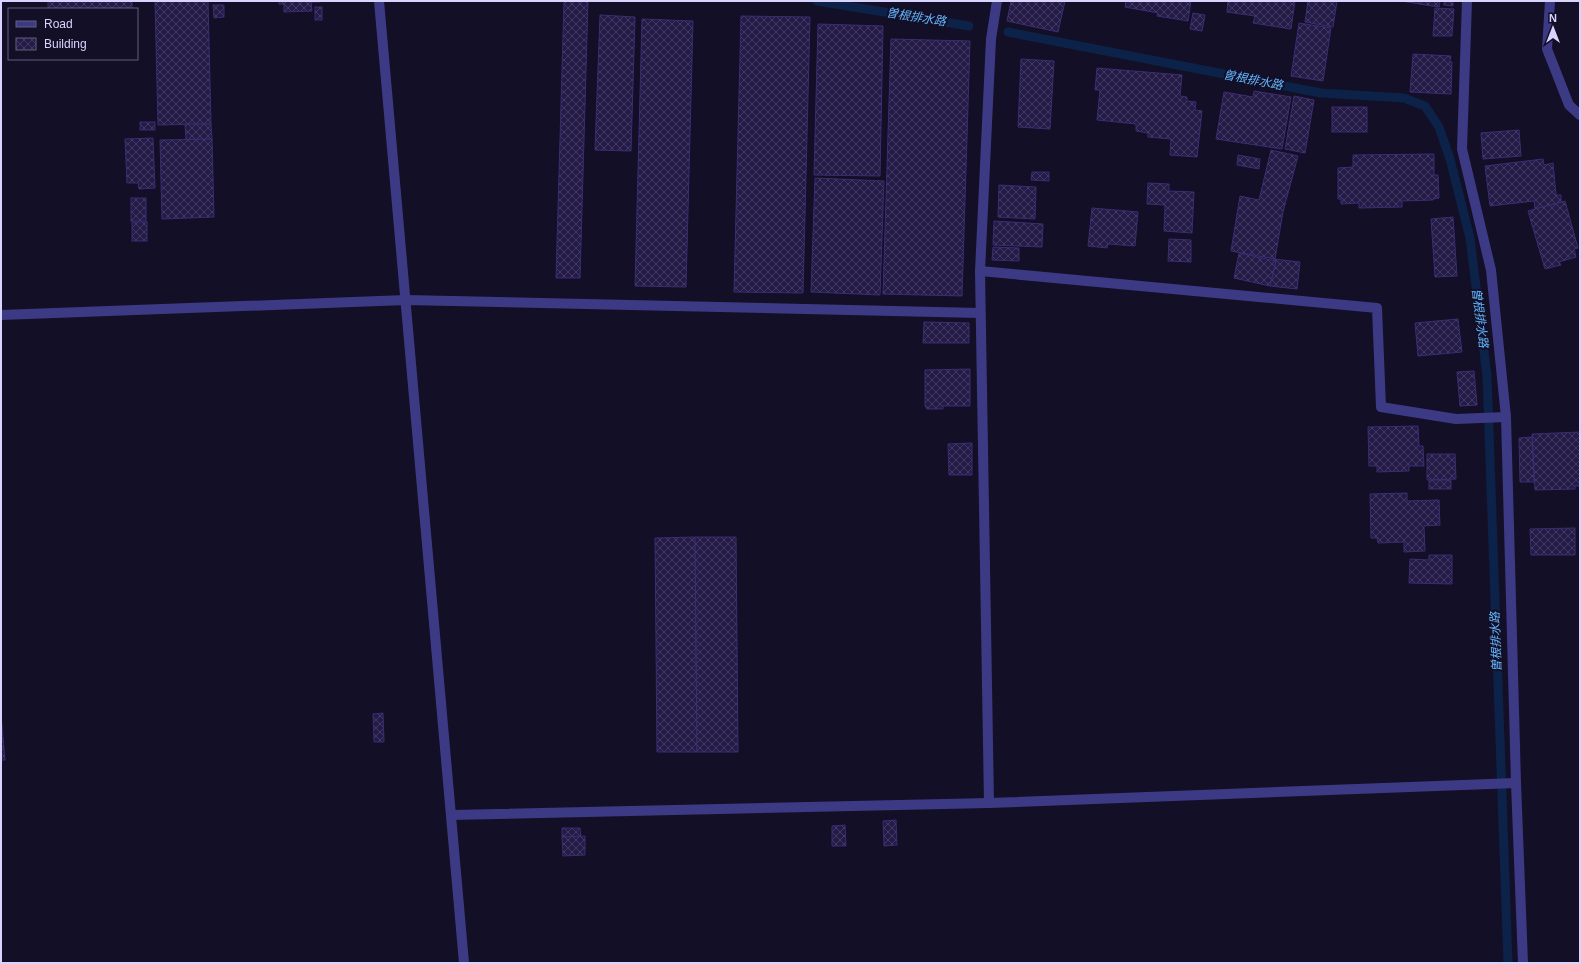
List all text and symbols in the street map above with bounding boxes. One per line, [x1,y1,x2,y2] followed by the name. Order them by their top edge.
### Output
[885,5,948,29] water label: 曽根排水路
[8,8,138,60] legend
[1533,8,1573,48] north arrow
[1549,12,1557,24] text: N
[44,17,73,31] text: Road
[44,37,87,51] text: Building
[1222,67,1285,93] water label: 曽根排水路
[1469,287,1491,350] water label: 曽根排水路
[1488,611,1504,672] water label: 曽根排水路

